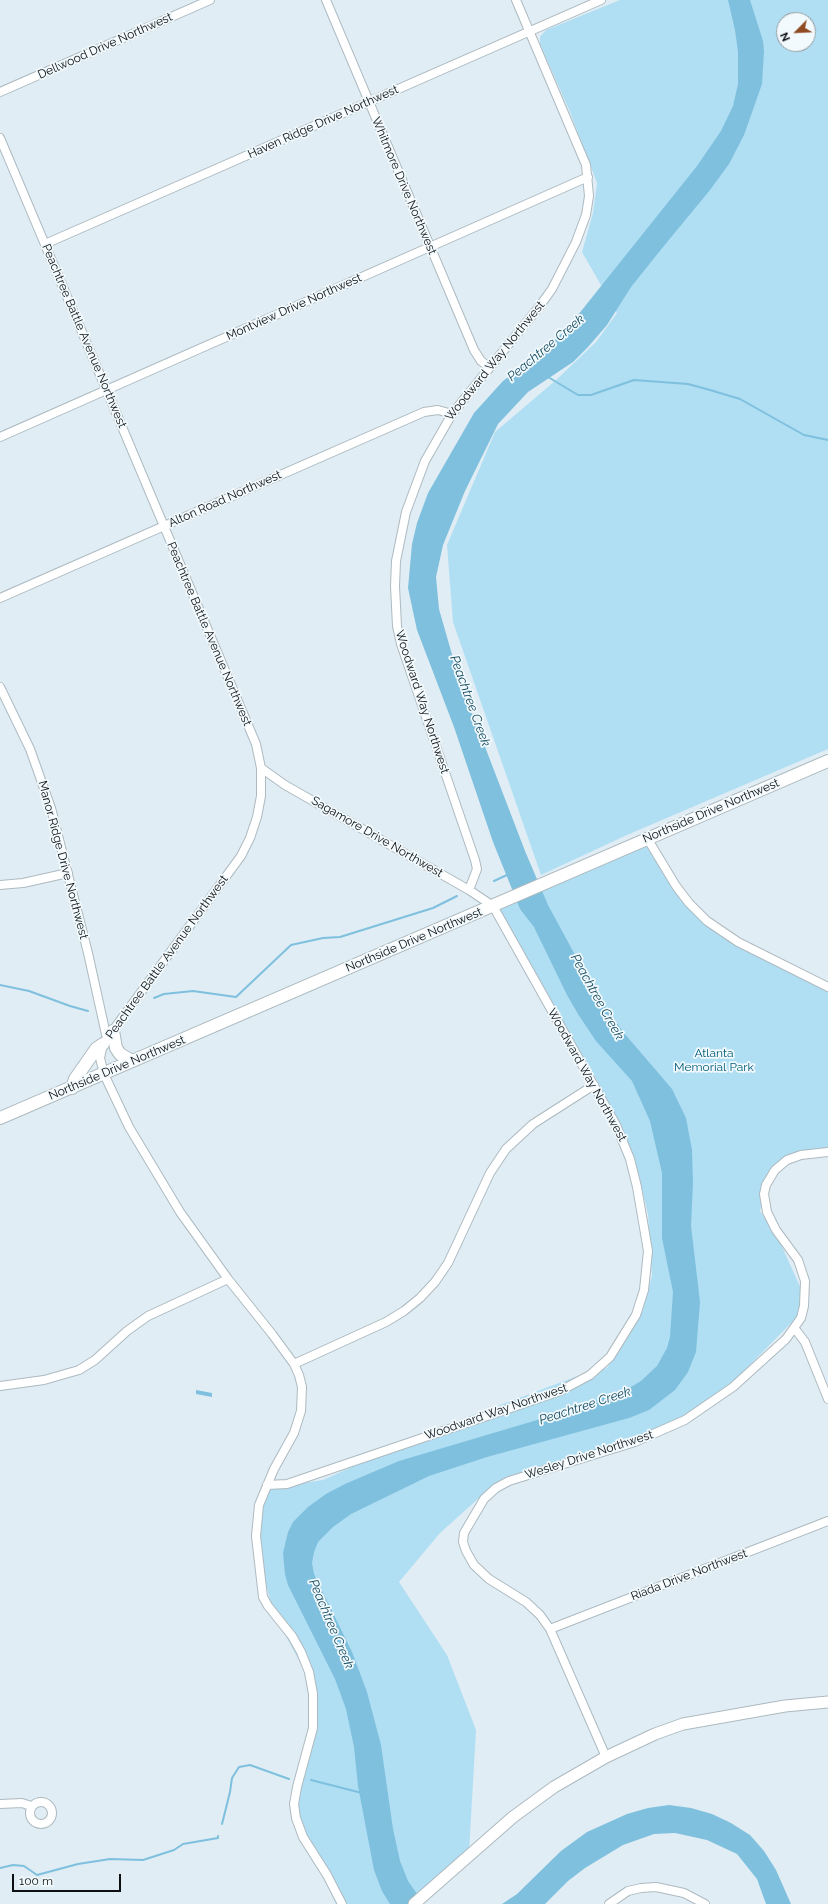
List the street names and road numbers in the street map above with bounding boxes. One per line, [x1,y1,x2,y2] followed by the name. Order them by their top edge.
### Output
[35,10,175,82] street label: Dellwood Drive Northwest
[245,82,401,162] street label: Haven Ridge Drive Northwest
[368,115,440,257] street label: Whitmore Drive Northwest
[39,242,129,430] street label: Peachtree Battle Avenue Northwest
[224,271,364,343] street label: Montview Drive Northwest
[442,298,548,424] street label: Woodward Way Northwest
[166,468,284,530] street label: Alton Road Northwest
[164,540,254,728] street label: Peachtree Battle Avenue Northwest
[392,629,452,775] street label: Woodward Way Northwest
[641,776,781,846] street label: Northside Drive Northwest
[35,779,91,941] street label: Manor Ridge Drive Northwest
[309,793,445,881] street label: Sagamore Drive Northwest
[103,872,231,1042] street label: Peachtree Battle Avenue Northwest
[344,905,484,975] street label: Northside Drive Northwest
[544,1006,630,1144] street label: Woodward Way Northwest
[47,1033,187,1103] street label: Northside Drive Northwest
[423,1381,569,1443] street label: Woodward Way Northwest
[523,1427,655,1483] street label: Wesley Drive Northwest
[629,1546,749,1604] street label: Riada Drive Northwest

